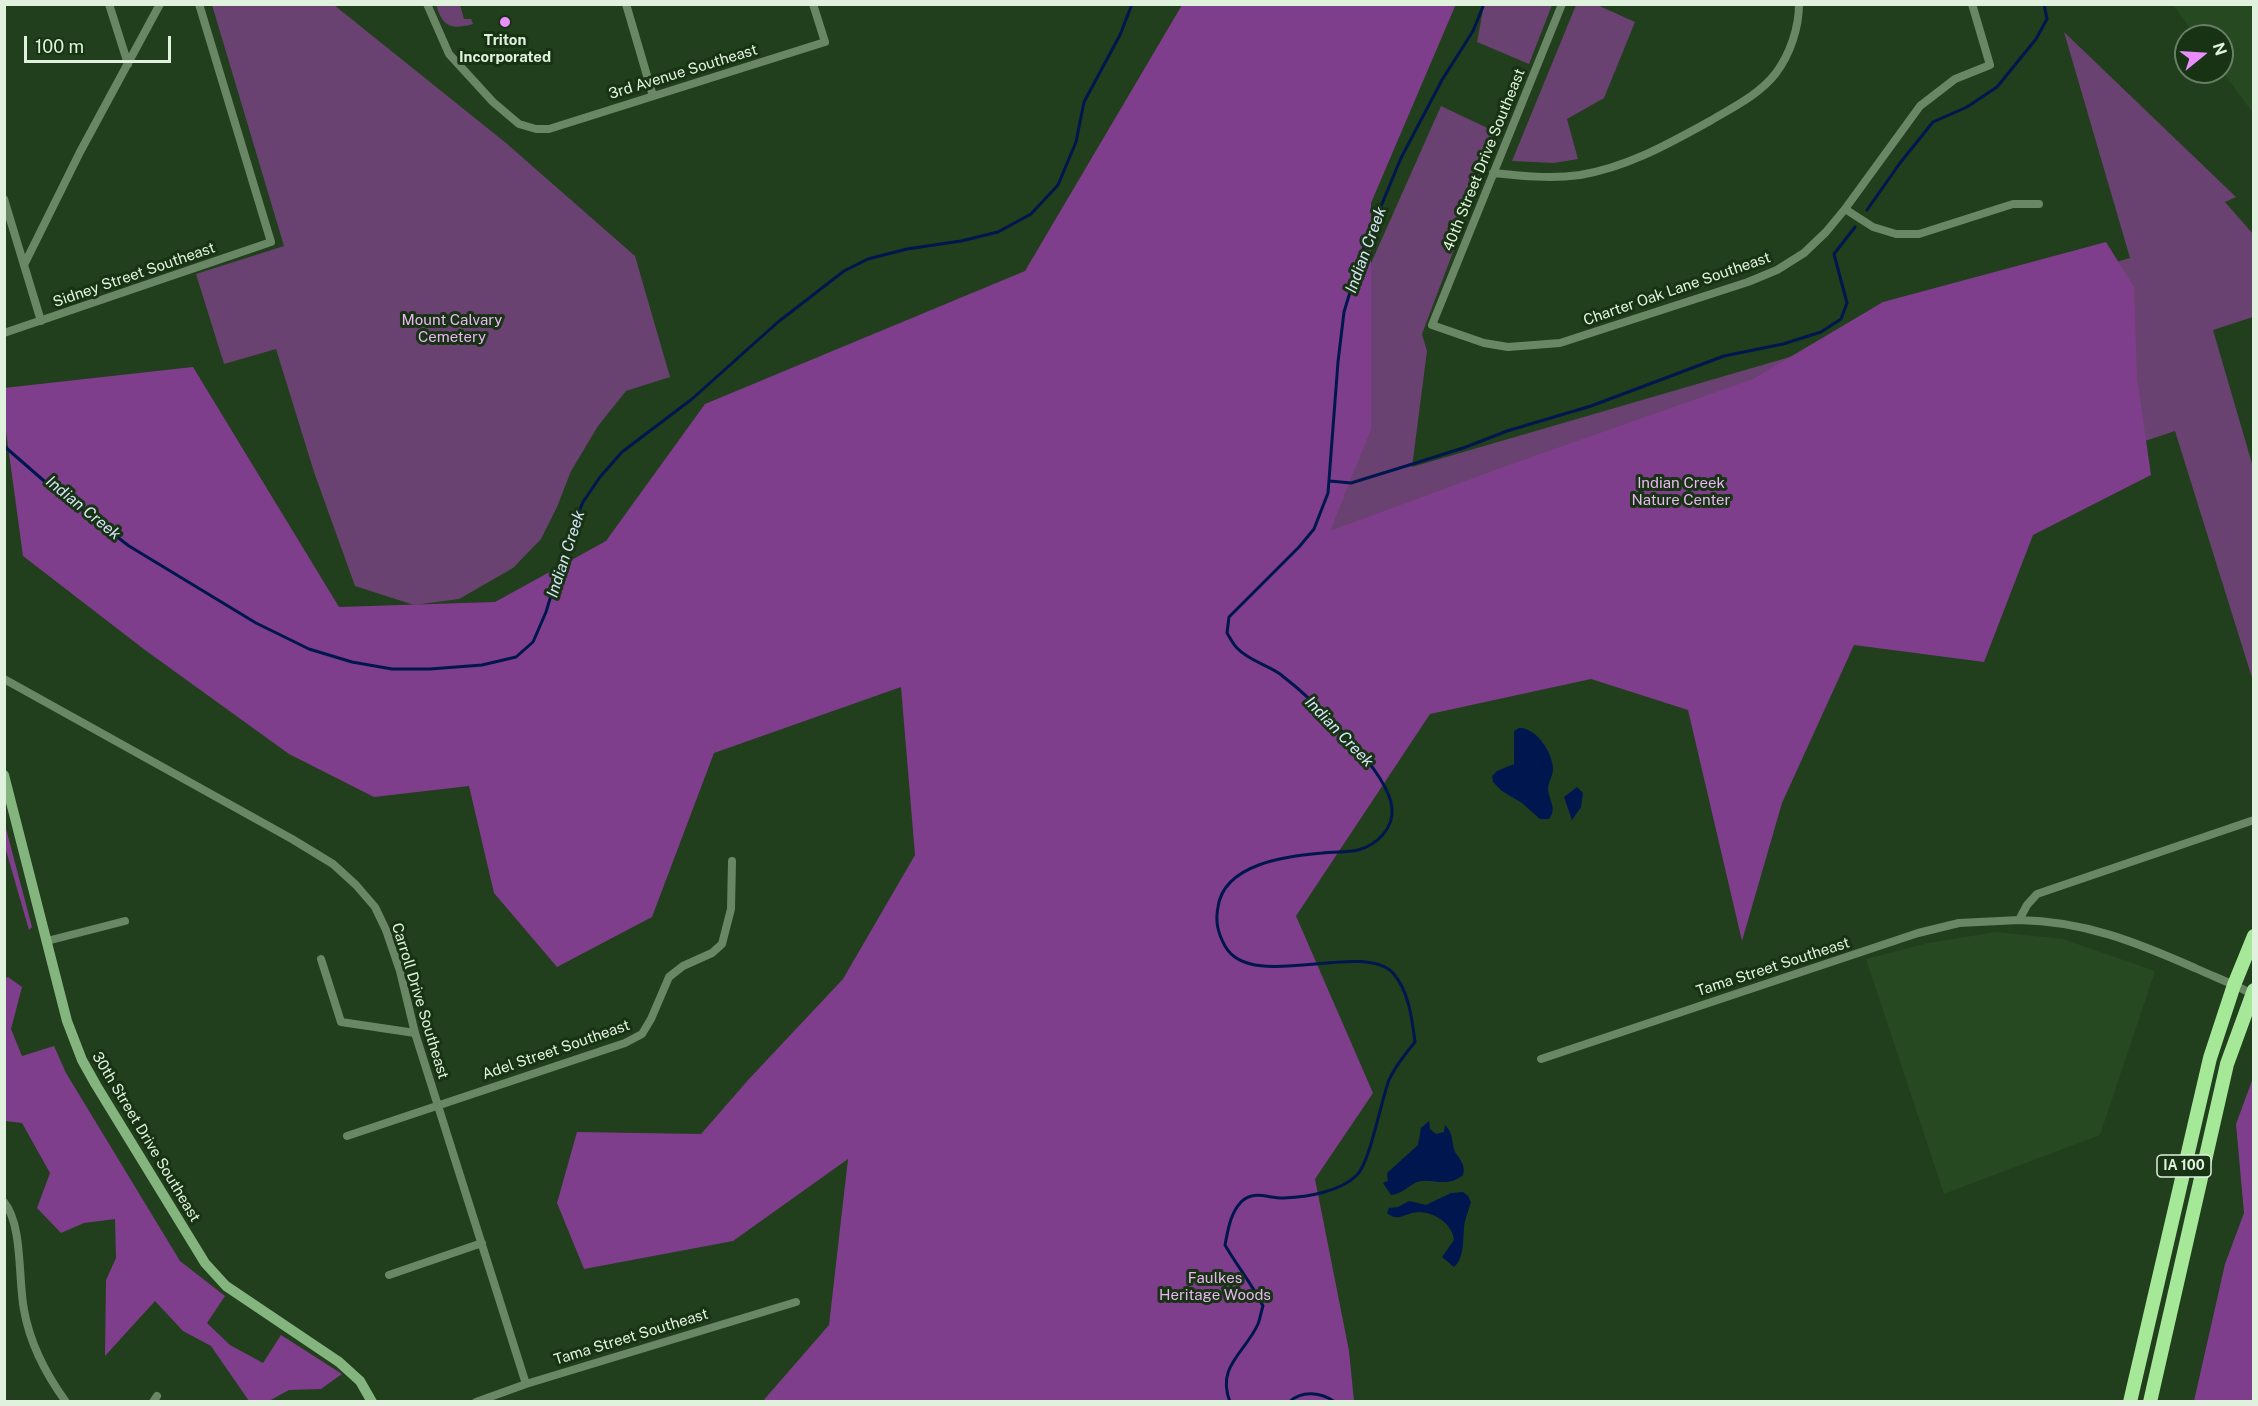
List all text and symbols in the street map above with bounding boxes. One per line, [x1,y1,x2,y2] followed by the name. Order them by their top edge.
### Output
[498,15,512,29] marker: Triton Incorporated
[27,24,174,62] scale bar
[2174,24,2234,84] north arrow
[459,31,551,66] place label: Triton Incorporated
[35,36,84,57] text: 100 m
[2209,40,2231,58] text: N
[606,41,760,103] street label: 3rd Avenue Southeast
[1439,66,1529,254] street label: 40th Street Drive Southeast
[1341,204,1391,296] water label: Indian Creek
[50,239,218,311] street label: Sidney Street Southeast
[1581,248,1773,330] street label: Charter Oak Lane Southeast
[402,311,502,346] park label: Mount Calvary Cemetery
[42,472,124,544] water label: Indian Creek
[1632,474,1730,509] park label: Indian Creek Nature Center
[543,508,589,600] water label: Indian Creek
[1301,693,1377,771] water label: Indian Creek
[388,921,452,1081] street label: Carroll Drive Southeast
[1694,934,1852,1000] street label: Tama Street Southeast
[480,1016,632,1084] street label: Adel Street Southeast
[88,1049,204,1225] street label: 30th Street Drive Southeast
[2157,1155,2211,1177] road number: IA 100
[1159,1269,1271,1304] park label: Faulkes Heritage Woods
[552,1305,710,1369] street label: Tama Street Southeast

